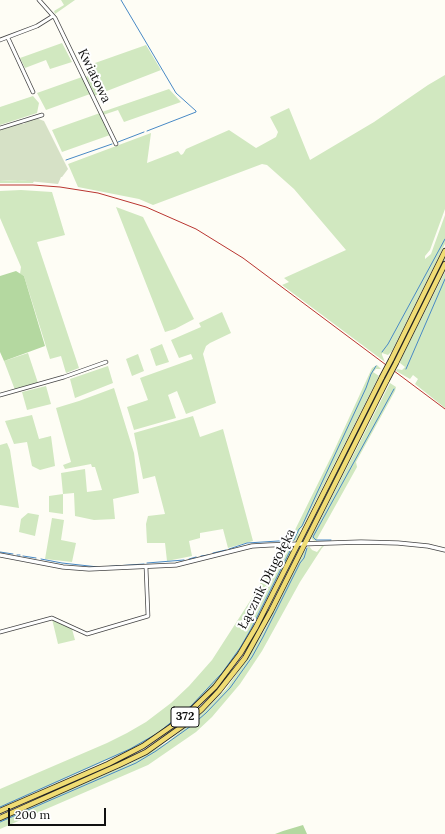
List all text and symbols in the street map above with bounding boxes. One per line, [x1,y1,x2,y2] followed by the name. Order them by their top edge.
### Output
[74,46,114,106] street label: Kwiatowa
[235,526,299,632] street label: Łącznik Długołęka
[171,707,199,727] road number: 372
[10,800,108,826] scale bar
[15,807,50,822] text: 200 m

